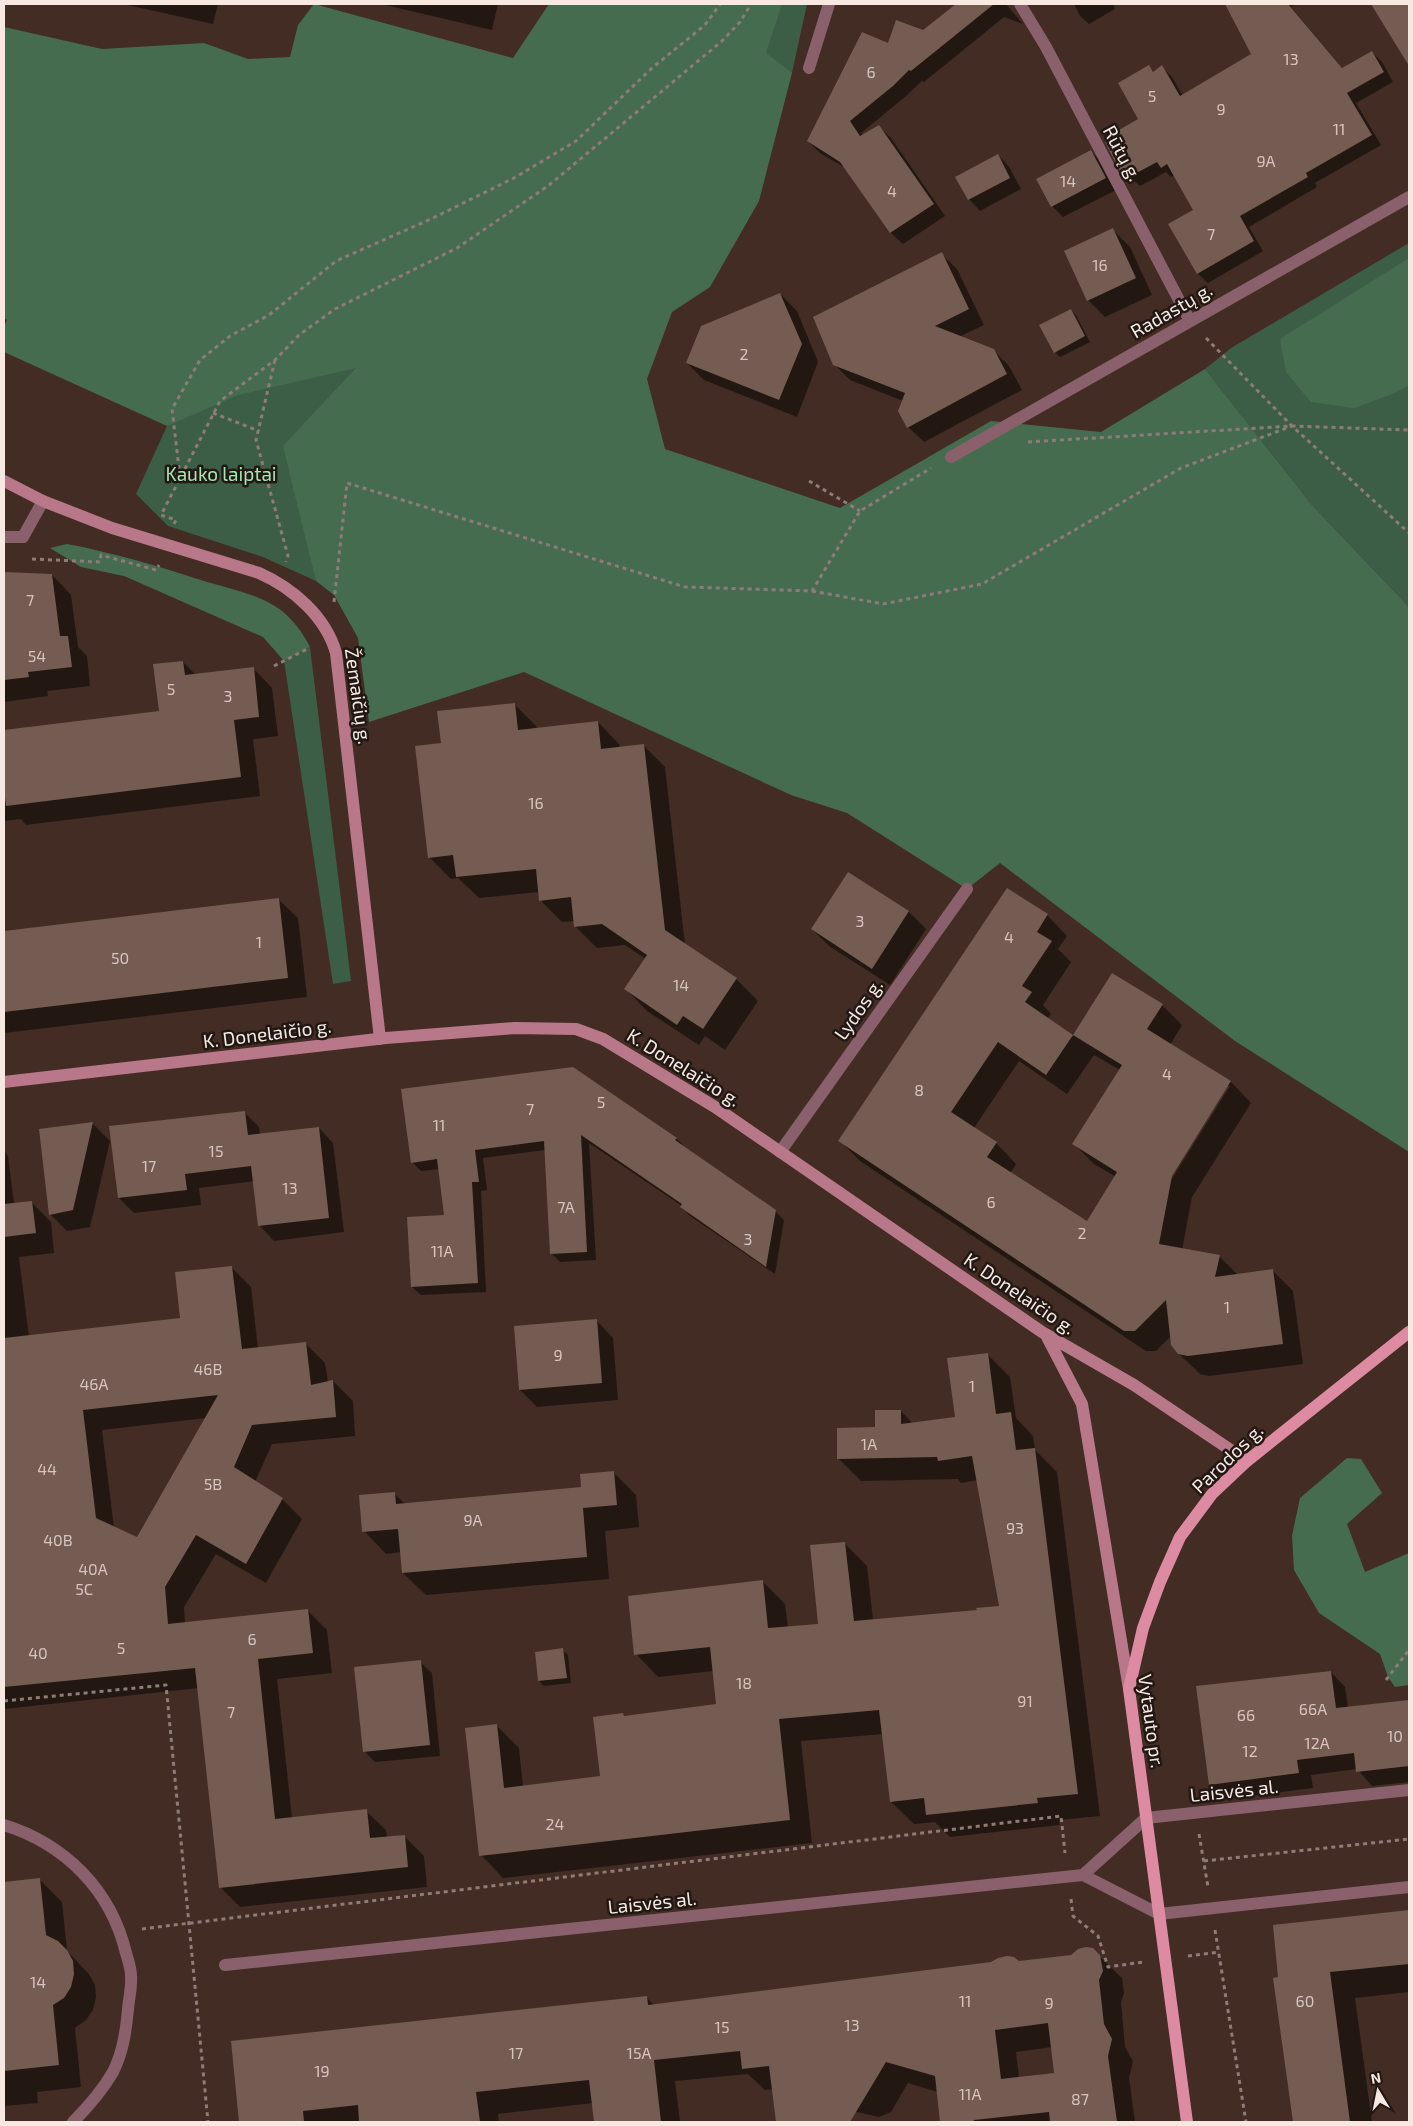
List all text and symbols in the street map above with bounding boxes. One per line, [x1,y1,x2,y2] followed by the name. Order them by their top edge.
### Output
[1283,49,1299,68] house number: 13
[866,62,876,81] house number: 6
[1148,86,1156,105] house number: 5
[1216,99,1226,118] house number: 9
[1333,119,1345,138] house number: 11
[1099,121,1147,185] street label: Rūtų g.
[1256,151,1276,170] house number: 9A
[1060,171,1076,190] house number: 14
[887,181,897,200] house number: 4
[1207,224,1215,243] house number: 7
[1092,255,1108,274] house number: 16
[1126,277,1216,343] street label: Radastų g.
[740,344,749,363] house number: 2
[165,462,277,485] park label: Kauko laiptai
[26,590,34,609] house number: 7
[28,646,46,665] house number: 54
[341,646,377,746] street label: Žemaičių g.
[167,679,175,698] house number: 5
[224,686,232,705] house number: 3
[528,793,544,812] house number: 16
[856,911,864,930] house number: 3
[1004,927,1014,946] house number: 4
[256,932,262,951] house number: 1
[111,948,129,967] house number: 50
[829,974,887,1044] street label: Lydos g.
[673,975,689,994] house number: 14
[201,1014,333,1052] street label: K. Donelaičio g.
[623,1023,745,1111] street label: K. Donelaičio g.
[1162,1064,1172,1083] house number: 4
[914,1080,924,1099] house number: 8
[597,1092,605,1111] house number: 5
[526,1099,534,1118] house number: 7
[433,1115,445,1134] house number: 11
[209,1141,223,1160] house number: 15
[142,1156,156,1175] house number: 17
[282,1178,298,1197] house number: 13
[986,1192,996,1211] house number: 6
[557,1197,575,1216] house number: 7A
[1078,1223,1087,1242] house number: 2
[744,1229,752,1248] house number: 3
[431,1241,453,1260] house number: 11A
[960,1247,1080,1339] street label: K. Donelaičio g.
[1224,1297,1230,1316] house number: 1
[553,1345,563,1364] house number: 9
[194,1359,222,1378] house number: 46B
[80,1374,109,1393] house number: 46A
[969,1376,975,1395] house number: 1
[1187,1418,1267,1498] street label: Parodos g.
[861,1434,877,1453] house number: 1A
[37,1459,57,1478] house number: 44
[204,1474,222,1493] house number: 5B
[463,1510,483,1529] house number: 9A
[1006,1518,1024,1537] house number: 93
[43,1530,73,1549] house number: 40B
[78,1559,108,1578] house number: 40A
[75,1579,93,1598] house number: 5C
[247,1629,257,1648] house number: 6
[117,1638,125,1657] house number: 5
[28,1643,48,1662] house number: 40
[736,1673,752,1692] house number: 18
[1134,1673,1170,1769] street label: Vytauto pr.
[1017,1691,1033,1710] house number: 91
[1299,1699,1327,1718] house number: 66A
[227,1702,235,1721] house number: 7
[1237,1705,1255,1724] house number: 66
[1387,1726,1403,1745] house number: 10
[1304,1733,1330,1752] house number: 12A
[1242,1741,1258,1760] house number: 12
[1189,1774,1279,1806] street label: Laisvės al.
[546,1814,565,1833] house number: 24
[607,1886,697,1918] street label: Laisvės al.
[30,1972,46,1991] house number: 14
[959,1991,971,2010] house number: 11
[1296,1991,1314,2010] house number: 60
[1044,1993,1054,2012] house number: 9
[844,2015,860,2034] house number: 13
[715,2017,729,2036] house number: 15
[509,2043,523,2062] house number: 17
[627,2043,651,2062] house number: 15A
[314,2061,330,2080] house number: 19
[1353,2066,1403,2116] north arrow
[1369,2068,1382,2087] text: N
[959,2084,981,2103] house number: 11A
[1071,2089,1089,2108] house number: 87

